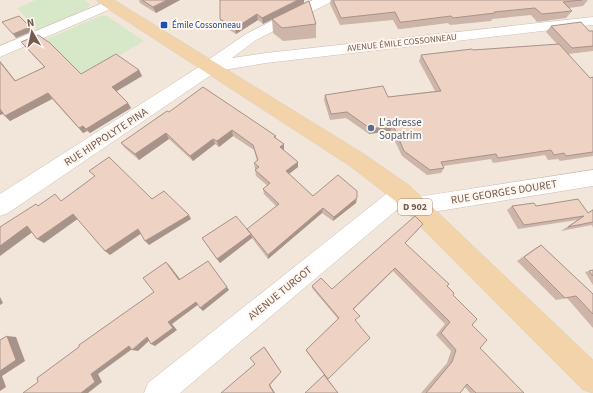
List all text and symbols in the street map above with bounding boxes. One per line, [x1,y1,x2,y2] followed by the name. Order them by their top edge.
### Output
[12,12,52,52] north arrow
[26,15,35,31] text: N
[172,19,241,32] place label: Émile Cossonneau
[159,20,169,30] marker: Émile Cossonneau
[347,31,458,55] street label: AVENUE ÉMILE COSSONNEAU
[61,104,151,170] street label: RUE HIPPOLYTE PINA
[379,115,422,143] place label: L'adresse Sopatrim
[366,123,376,133] marker: L'adresse Sopatrim
[450,176,558,208] street label: RUE GEORGES DOURET
[398,199,432,215] road number: D 902
[245,262,315,324] street label: AVENUE TURGOT

